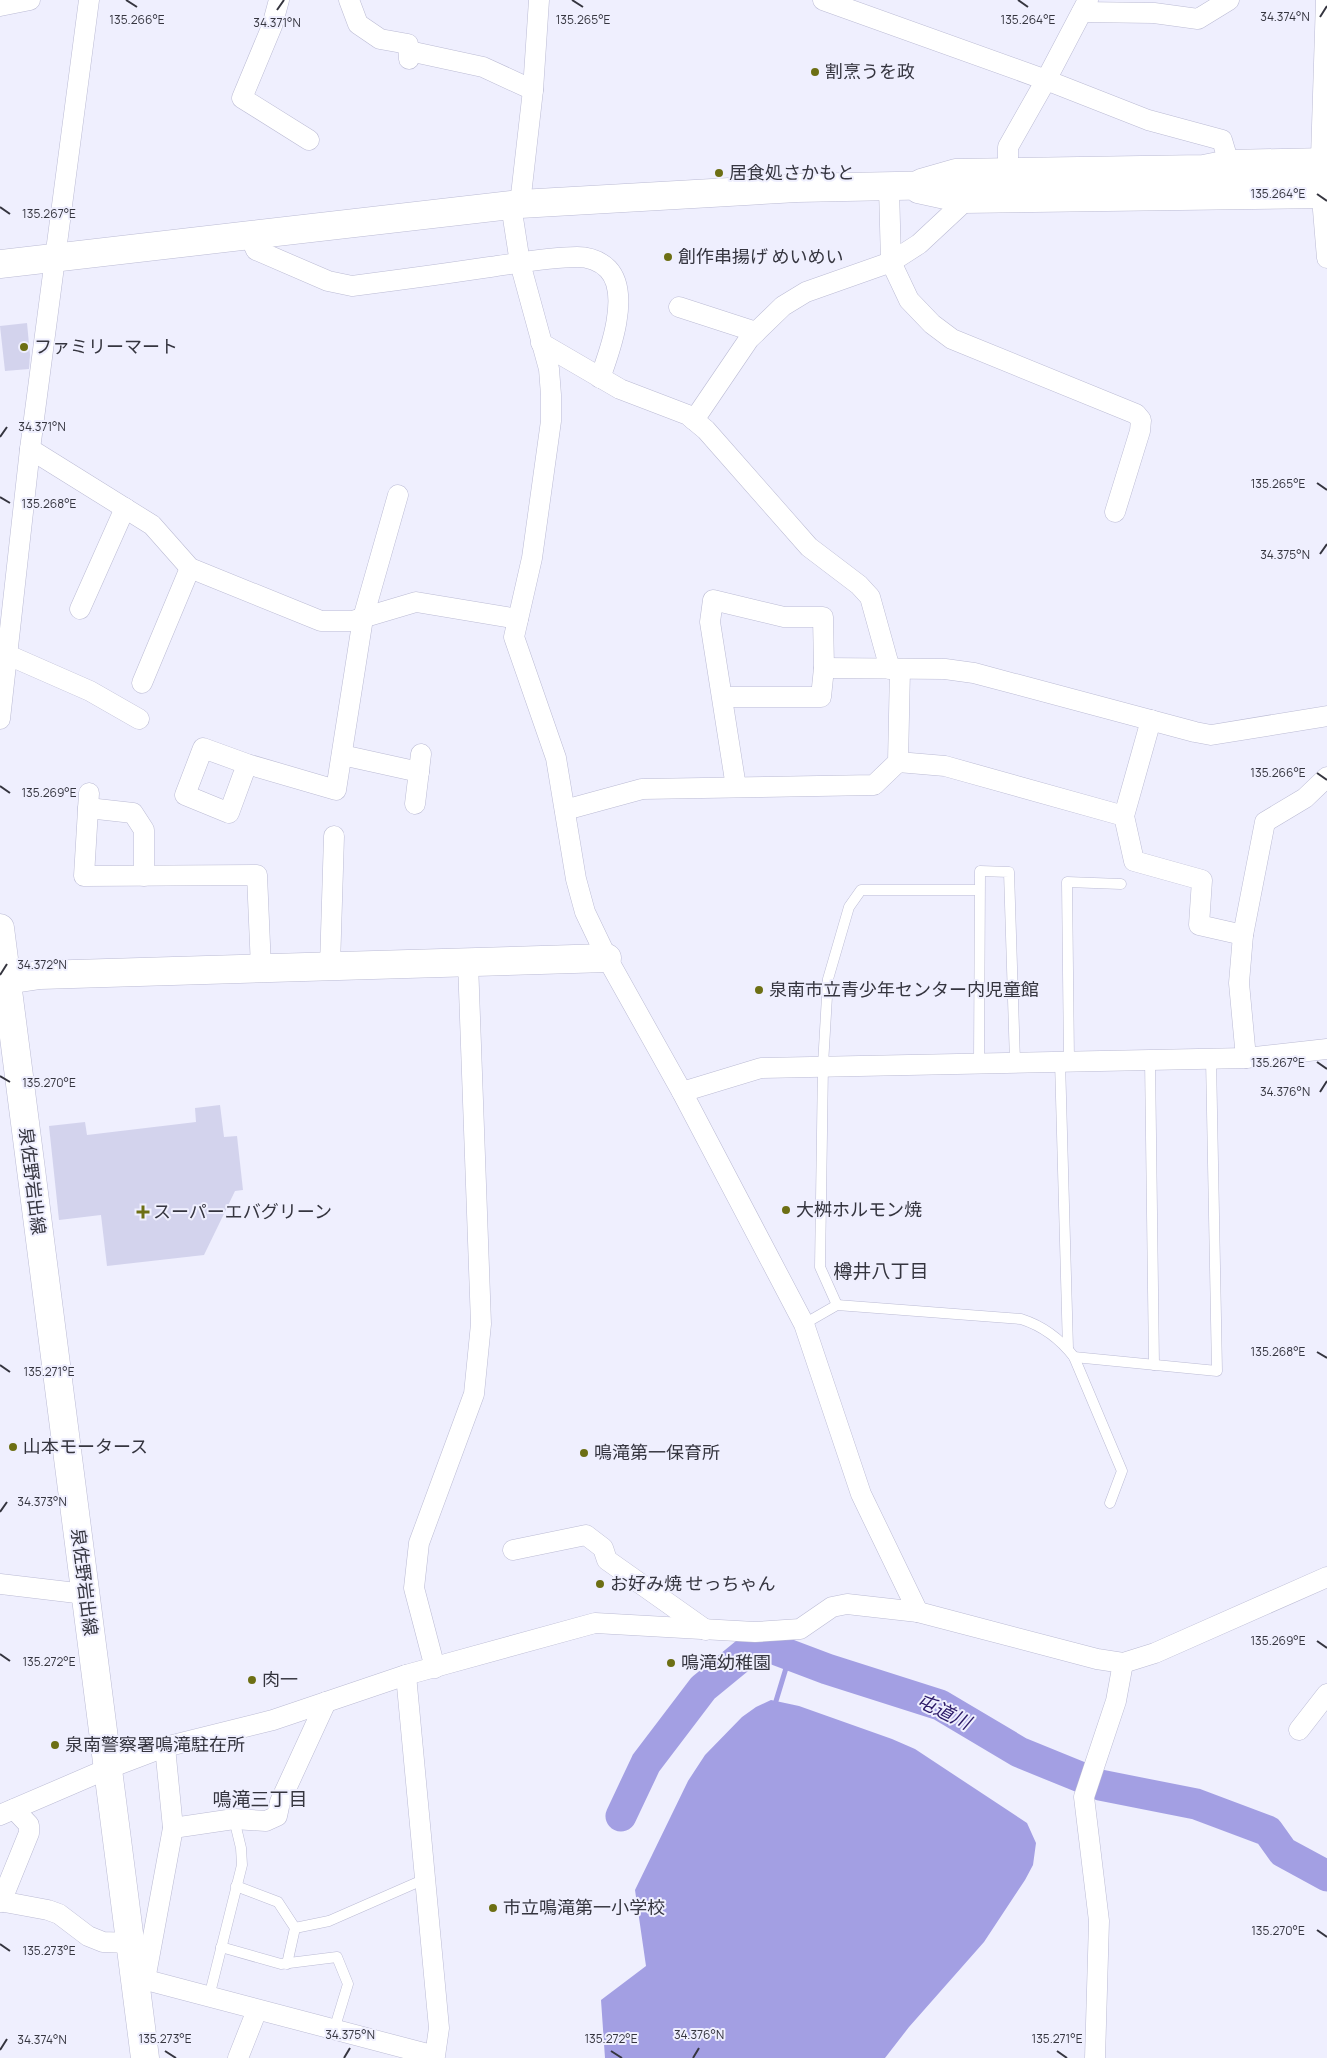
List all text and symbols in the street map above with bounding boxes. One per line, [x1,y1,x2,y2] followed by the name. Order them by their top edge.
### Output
[1260,8,1310,25] text: 34.374°N
[109,11,165,28] text: 135.266°E
[556,11,611,28] text: 135.265°E
[1001,11,1056,28] text: 135.264°E
[253,14,301,31] text: 34.371°N
[825,59,915,83] place label: 割烹うを政
[809,66,821,78] marker: 割烹うを政
[729,160,855,184] place label: 居食処さかもと
[713,167,725,179] marker: 居食処さかもと
[1251,185,1306,202] text: 135.264°E
[22,205,76,222] text: 135.267°E
[678,244,844,268] place label: 創作串揚げ めいめい
[662,251,674,263] marker: 創作串揚げ めいめい
[34,334,178,358] place label: ファミリーマート
[18,341,30,353] marker: ファミリーマート
[18,418,66,435] text: 34.371°N
[1251,475,1306,492] text: 135.265°E
[22,495,77,512] text: 135.268°E
[1260,546,1310,563] text: 34.375°N
[1250,764,1306,781] text: 135.266°E
[21,784,77,801] text: 135.269°E
[17,956,67,973] text: 34.372°N
[769,977,1039,1001] place label: 泉南市立青少年センター内児童館
[753,984,765,996] marker: 泉南市立青少年センター内児童館
[1251,1054,1305,1071] text: 135.267°E
[22,1074,76,1091] text: 135.270°E
[1260,1083,1310,1100] text: 34.376°N
[15,1126,51,1236] street label: 泉佐野岩出線
[796,1197,922,1221] place label: 大桝ホルモン焼
[153,1199,332,1223] place label: スーパーエバグリーン
[780,1204,792,1216] marker: 大桝ホルモン焼
[137,1206,149,1218] marker: スーパーエバグリーン
[833,1258,929,1284] district label: 樽井八丁目
[1251,1343,1306,1360] text: 135.268°E
[23,1363,75,1380] text: 135.271°E
[23,1434,148,1458] place label: 山本モータース
[594,1440,720,1464] place label: 鳴滝第一保育所
[7,1441,19,1453] marker: 山本モータース
[578,1447,590,1459] marker: 鳴滝第一保育所
[17,1493,67,1510] text: 34.373°N
[67,1527,103,1637] street label: 泉佐野岩出線
[610,1571,776,1595] place label: お好み焼 せっちゃん
[594,1578,606,1590] marker: お好み焼 せっちゃん
[1250,1632,1306,1649] text: 135.269°E
[681,1650,771,1674] place label: 鳴滝幼稚園
[22,1653,76,1670] text: 135.272°E
[665,1657,677,1669] marker: 鳴滝幼稚園
[262,1667,298,1691] place label: 肉一
[246,1674,258,1686] marker: 肉一
[913,1687,977,1736] water label: 屯道川
[65,1732,245,1756] place label: 泉南警察署鳴滝駐在所
[49,1739,61,1751] marker: 泉南警察署鳴滝駐在所
[212,1786,308,1812] district label: 鳴滝三丁目
[503,1895,665,1919] place label: 市立鳴滝第一小学校
[487,1902,499,1914] marker: 市立鳴滝第一小学校
[1251,1922,1305,1939] text: 135.270°E
[22,1942,76,1959] text: 135.273°E
[325,2026,375,2043] text: 34.375°N
[674,2026,724,2043] text: 34.376°N
[138,2030,192,2047] text: 135.273°E
[584,2030,638,2047] text: 135.272°E
[1031,2030,1083,2047] text: 135.271°E
[17,2031,67,2048] text: 34.374°N

